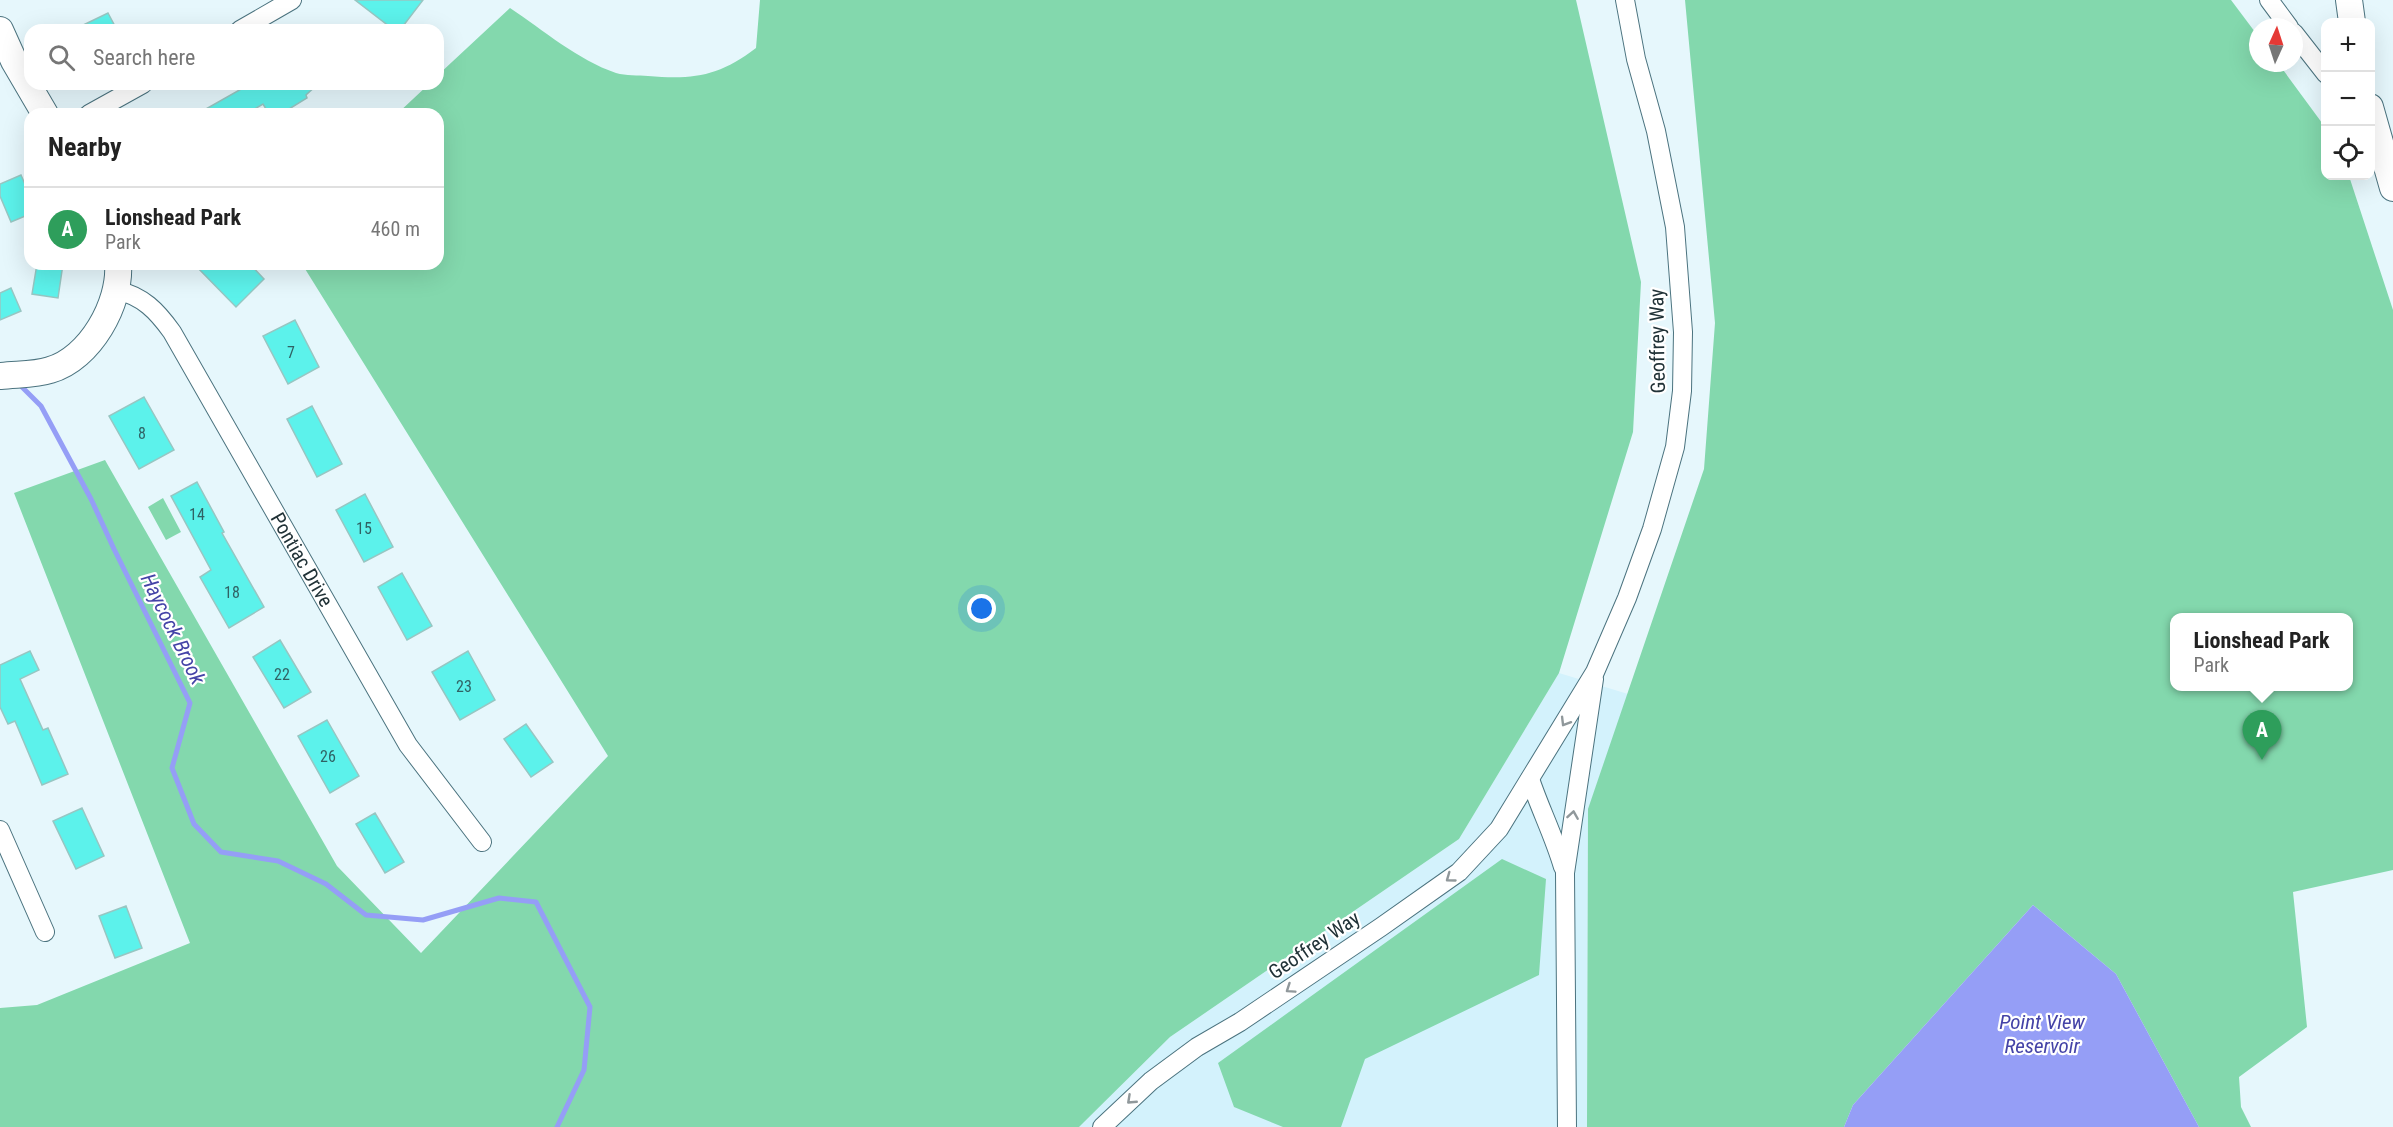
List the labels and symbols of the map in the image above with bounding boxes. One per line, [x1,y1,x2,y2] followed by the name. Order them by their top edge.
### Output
[2249,18,2303,72] north arrow
[1644,288,1670,394] street label: Geoffrey Way
[287,343,295,362] house number: 7
[138,424,146,443] house number: 8
[189,505,205,524] house number: 14
[266,508,338,611] street label: Pontiac Drive
[356,519,372,538] house number: 15
[136,570,211,689] water label: Haycock Brook
[224,583,240,602] house number: 18
[967,594,996,623] your location
[274,665,290,684] house number: 22
[456,677,472,696] house number: 23
[2242,710,2282,760] pin: A
[1560,716,1572,726] one-way arrow
[320,747,336,766] house number: 26
[1567,811,1579,820] one-way arrow
[1446,870,1457,881] one-way arrow
[1264,906,1364,984] street label: Geoffrey Way
[1286,982,1297,993] one-way arrow
[1999,1010,2086,1058] water label: Point View Reservoir
[1127,1093,1137,1104] one-way arrow

